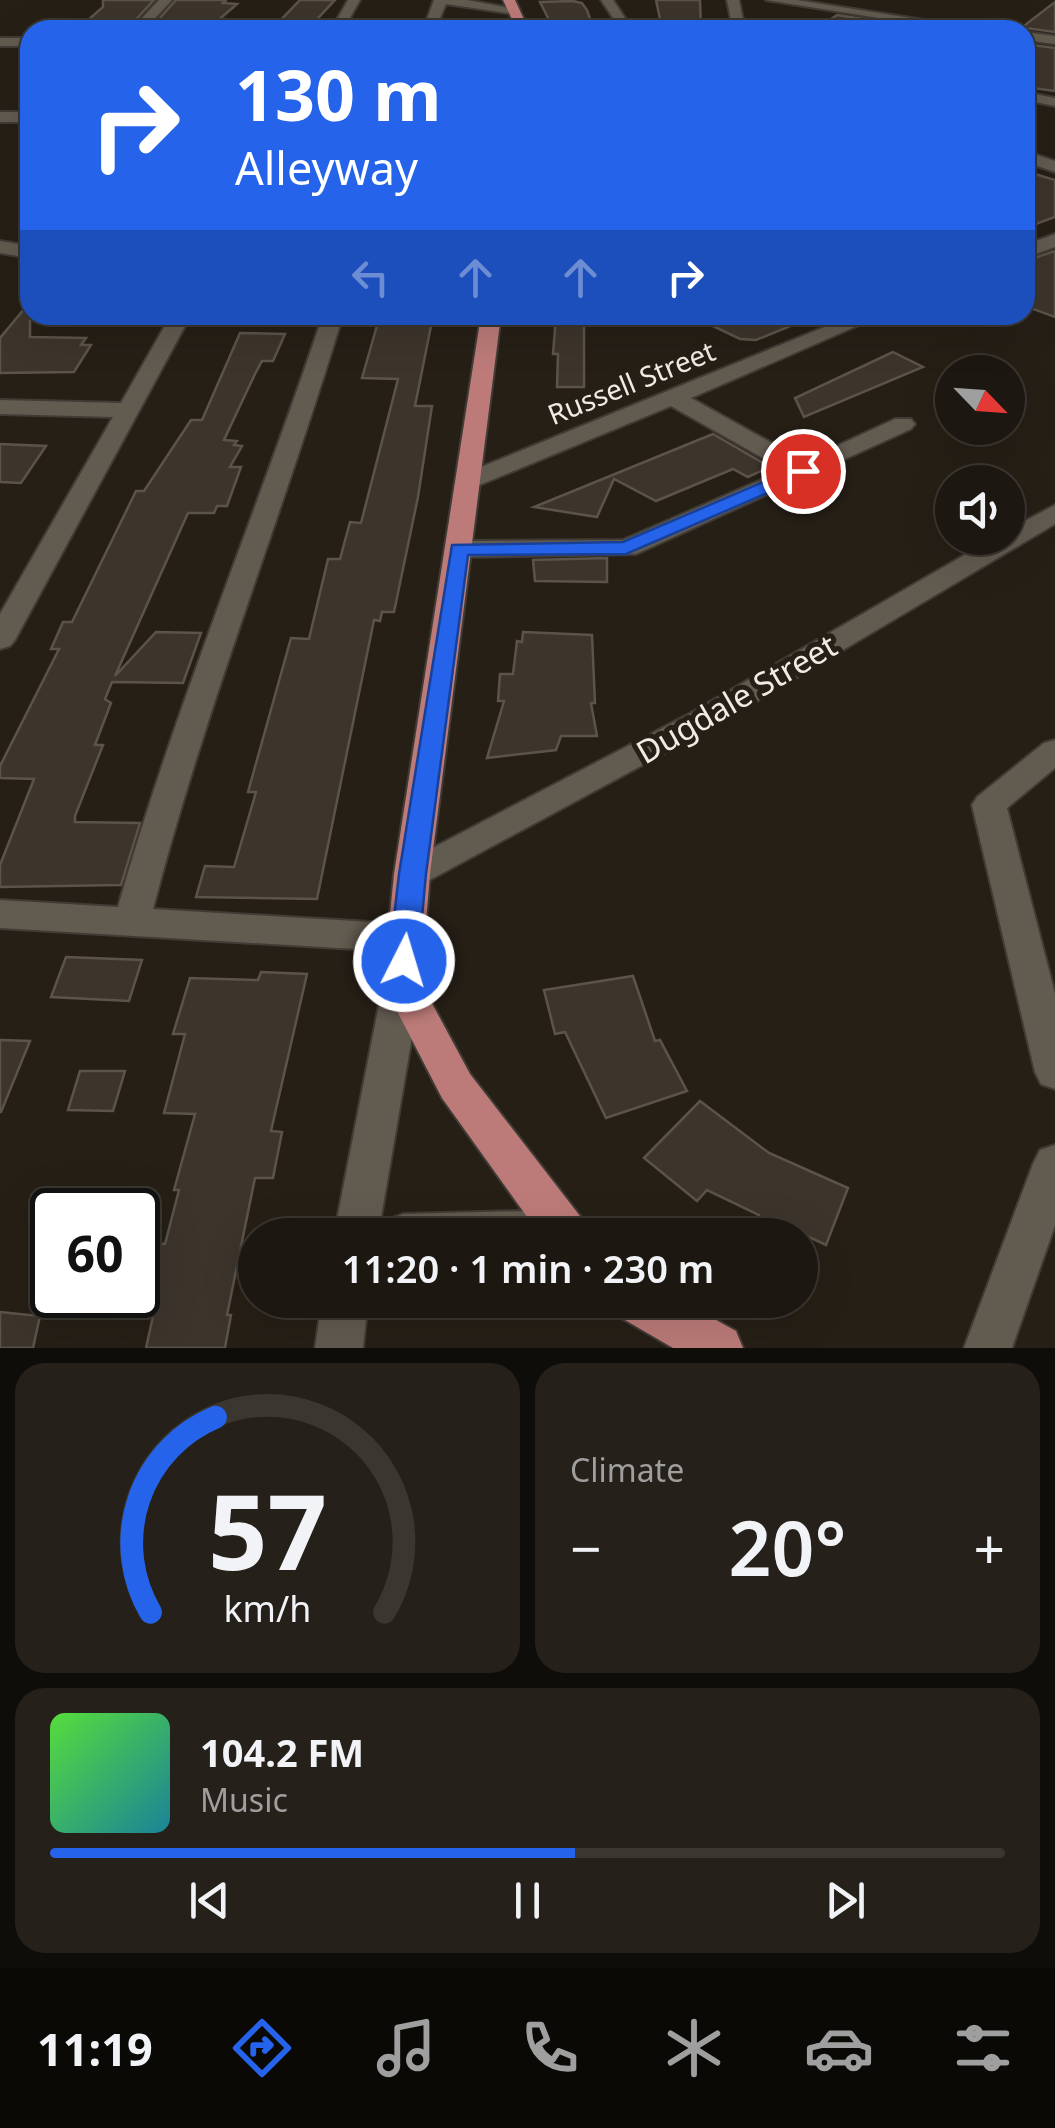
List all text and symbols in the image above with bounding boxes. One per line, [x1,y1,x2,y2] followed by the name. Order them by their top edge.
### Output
[235,46,442,142] text: 130 m
[70,60,200,190] icon: right
[235,137,418,198] text: Alleyway
[343,250,398,305] icon: left
[448,250,503,305] icon: ahead
[553,250,608,305] icon: ahead
[658,250,713,305] icon: right
[542,331,720,433] street label: Russell Street
[935,355,1025,445] north arrow
[935,355,1025,555] map controls
[761,429,846,514] pin
[776,444,831,499] icon: arrive
[935,465,1025,555] button: sound
[628,623,844,773] street label: Dugdale Street
[352,909,456,1013] position arrow
[30,1188,160,1318] speed limit sign: 60
[342,1242,714,1294] text: 11:20 · 1 min · 230 m
[570,1448,684,1491] text: Climate
[208,1459,327,1600] text: 57
[729,1496,846,1598] text: 20°
[570,1510,601,1585] text: −
[974,1510,1005,1585] text: +
[224,1584,311,1632] text: km/h
[200,1726,364,1778] text: 104.2 FM
[200,1778,288,1821] text: Music
[182,1873,237,1928] icon: previous
[500,1873,555,1928] icon: pause
[818,1873,873,1928] icon: next
[227,2013,297,2083] icon: directions
[371,2013,441,2083] icon: music
[515,2013,585,2083] icon: phone
[659,2013,729,2083] icon: climate
[804,2013,874,2083] icon: car
[948,2013,1018,2083] icon: filters
[37,2018,153,2079] text: 11:19

